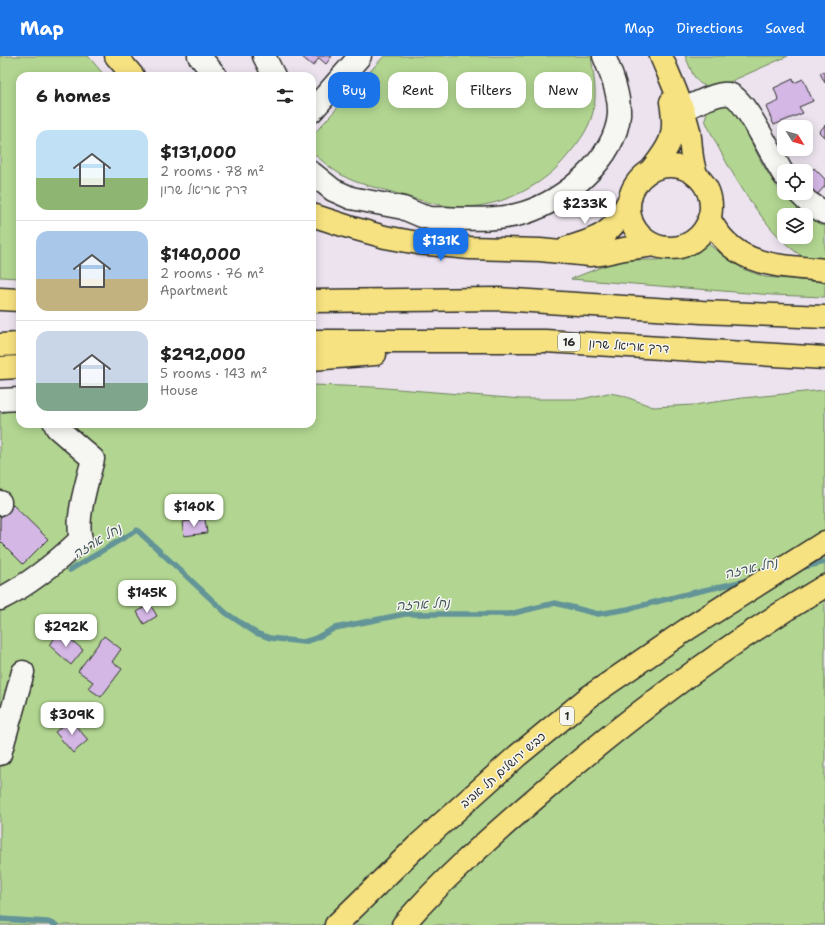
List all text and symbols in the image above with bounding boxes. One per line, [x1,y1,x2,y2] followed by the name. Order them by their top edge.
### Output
[20,16,64,41] text: Map
[625,19,655,37] text: Map
[677,19,743,37] text: Directions
[765,19,805,37] text: Saved
[328,72,380,108] chip: Buy
[388,72,448,108] chip: Rent
[456,72,526,108] chip: Filters
[534,72,592,108] chip: New
[36,85,111,107] text: 6 homes
[274,85,296,107] icon: filters
[777,120,813,156] north arrow
[777,120,813,244] map controls
[160,141,236,163] text: $131,000
[68,146,116,194] icon: home
[160,163,264,180] text: 2 rooms · 78 m²
[777,164,813,200] button: locate
[160,181,247,198] text: דרך אריאל שרון
[557,191,613,225] pin: $233K
[563,195,607,212] text: $233K
[777,208,813,244] button: layers
[413,228,469,262] pin: $131K
[422,232,460,249] text: $131K
[160,243,241,265] text: $140,000
[68,247,116,295] icon: home
[160,265,264,282] text: 2 rooms · 76 m²
[160,282,228,299] text: Apartment
[558,333,580,351] road number: 16
[588,335,670,357] street label: דרך אריאל שרון
[160,343,246,365] text: $292,000
[68,347,116,395] icon: home
[160,365,268,382] text: 5 rooms · 143 m²
[160,382,198,399] text: House
[166,494,222,528] pin: $140K
[173,498,215,515] text: $140K
[70,519,125,562] water label: נחל ארזה
[723,553,780,582] water label: נחל ארזה
[119,580,175,614] pin: $145K
[127,584,167,601] text: $145K
[396,594,452,614] water label: נחל ארזה
[38,614,94,648] pin: $292K
[44,618,88,635] text: $292K
[44,702,100,736] pin: $309K
[50,706,94,723] text: $309K
[560,707,574,725] road number: 1
[457,728,549,812] street label: כביש ירושלים תל אביב

